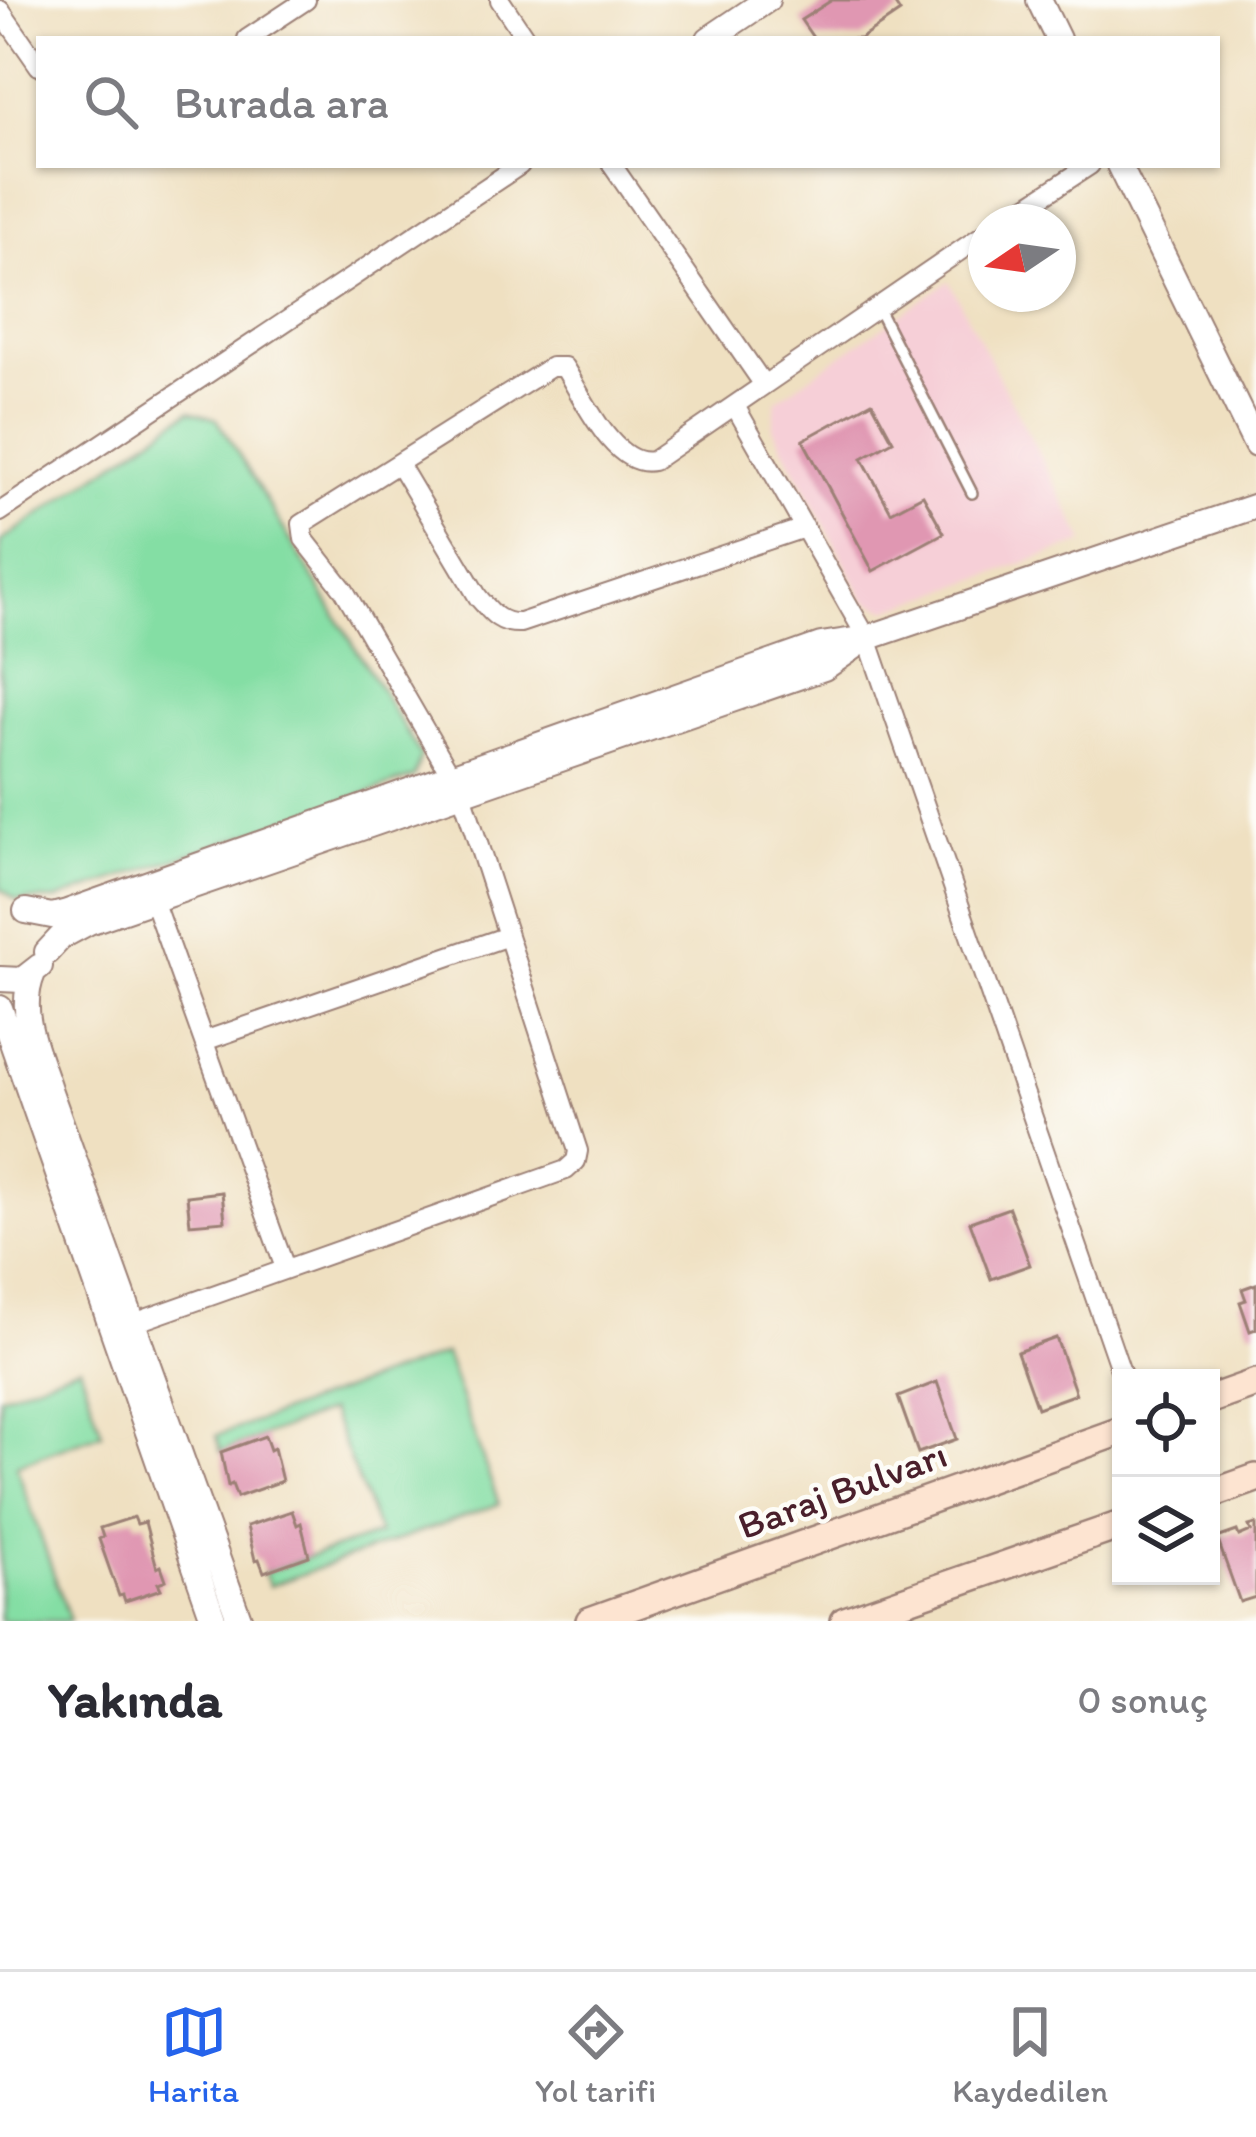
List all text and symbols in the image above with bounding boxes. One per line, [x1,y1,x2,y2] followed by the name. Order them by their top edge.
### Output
[36,36,1220,168] search box
[78,69,144,135] icon: search
[174,75,389,129] text: Burada ara
[968,204,1076,312] north arrow
[1112,1369,1220,1585] map controls
[1112,1369,1220,1477] button: locate
[731,1430,953,1549] street label: Baraj Bulvarı
[1112,1477,1220,1585] button: layers
[48,1669,222,1730] text: Yakında
[1078,1676,1208,1723] text: 0 sonuç
[148,1999,239,2110] tab: Harita
[535,1999,656,2110] tab: Yol tarifi
[952,1999,1108,2110] tab: Kaydedilen

